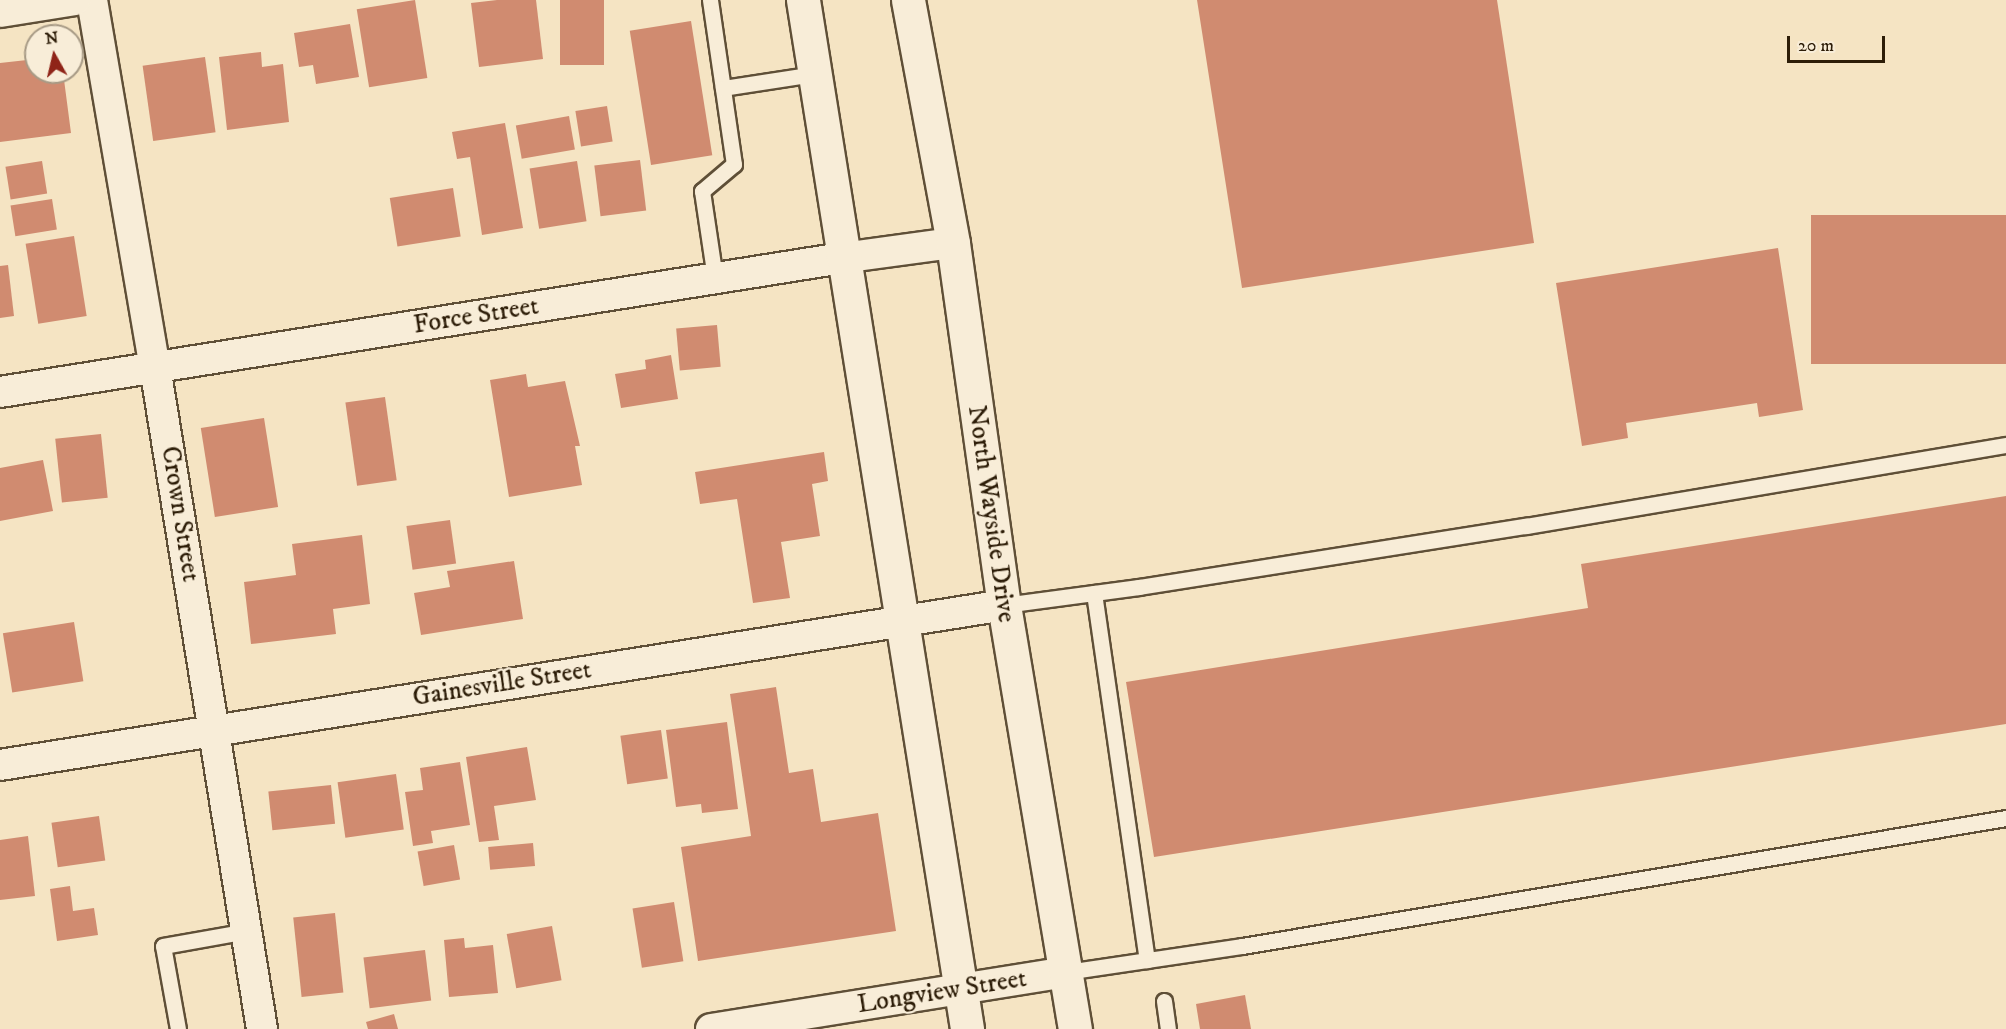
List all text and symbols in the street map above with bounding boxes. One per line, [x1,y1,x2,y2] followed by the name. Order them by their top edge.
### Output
[24,24,84,84] north arrow
[1790,24,1888,62] scale bar
[44,27,60,49] text: N
[1798,35,1834,57] text: 20 m
[411,291,541,341] street label: Force Street
[960,404,1022,624] street label: North Wayside Drive
[154,444,206,584] street label: Crown Street
[410,654,594,714] street label: Gainesville Street
[855,963,1029,1021] street label: Longview Street

